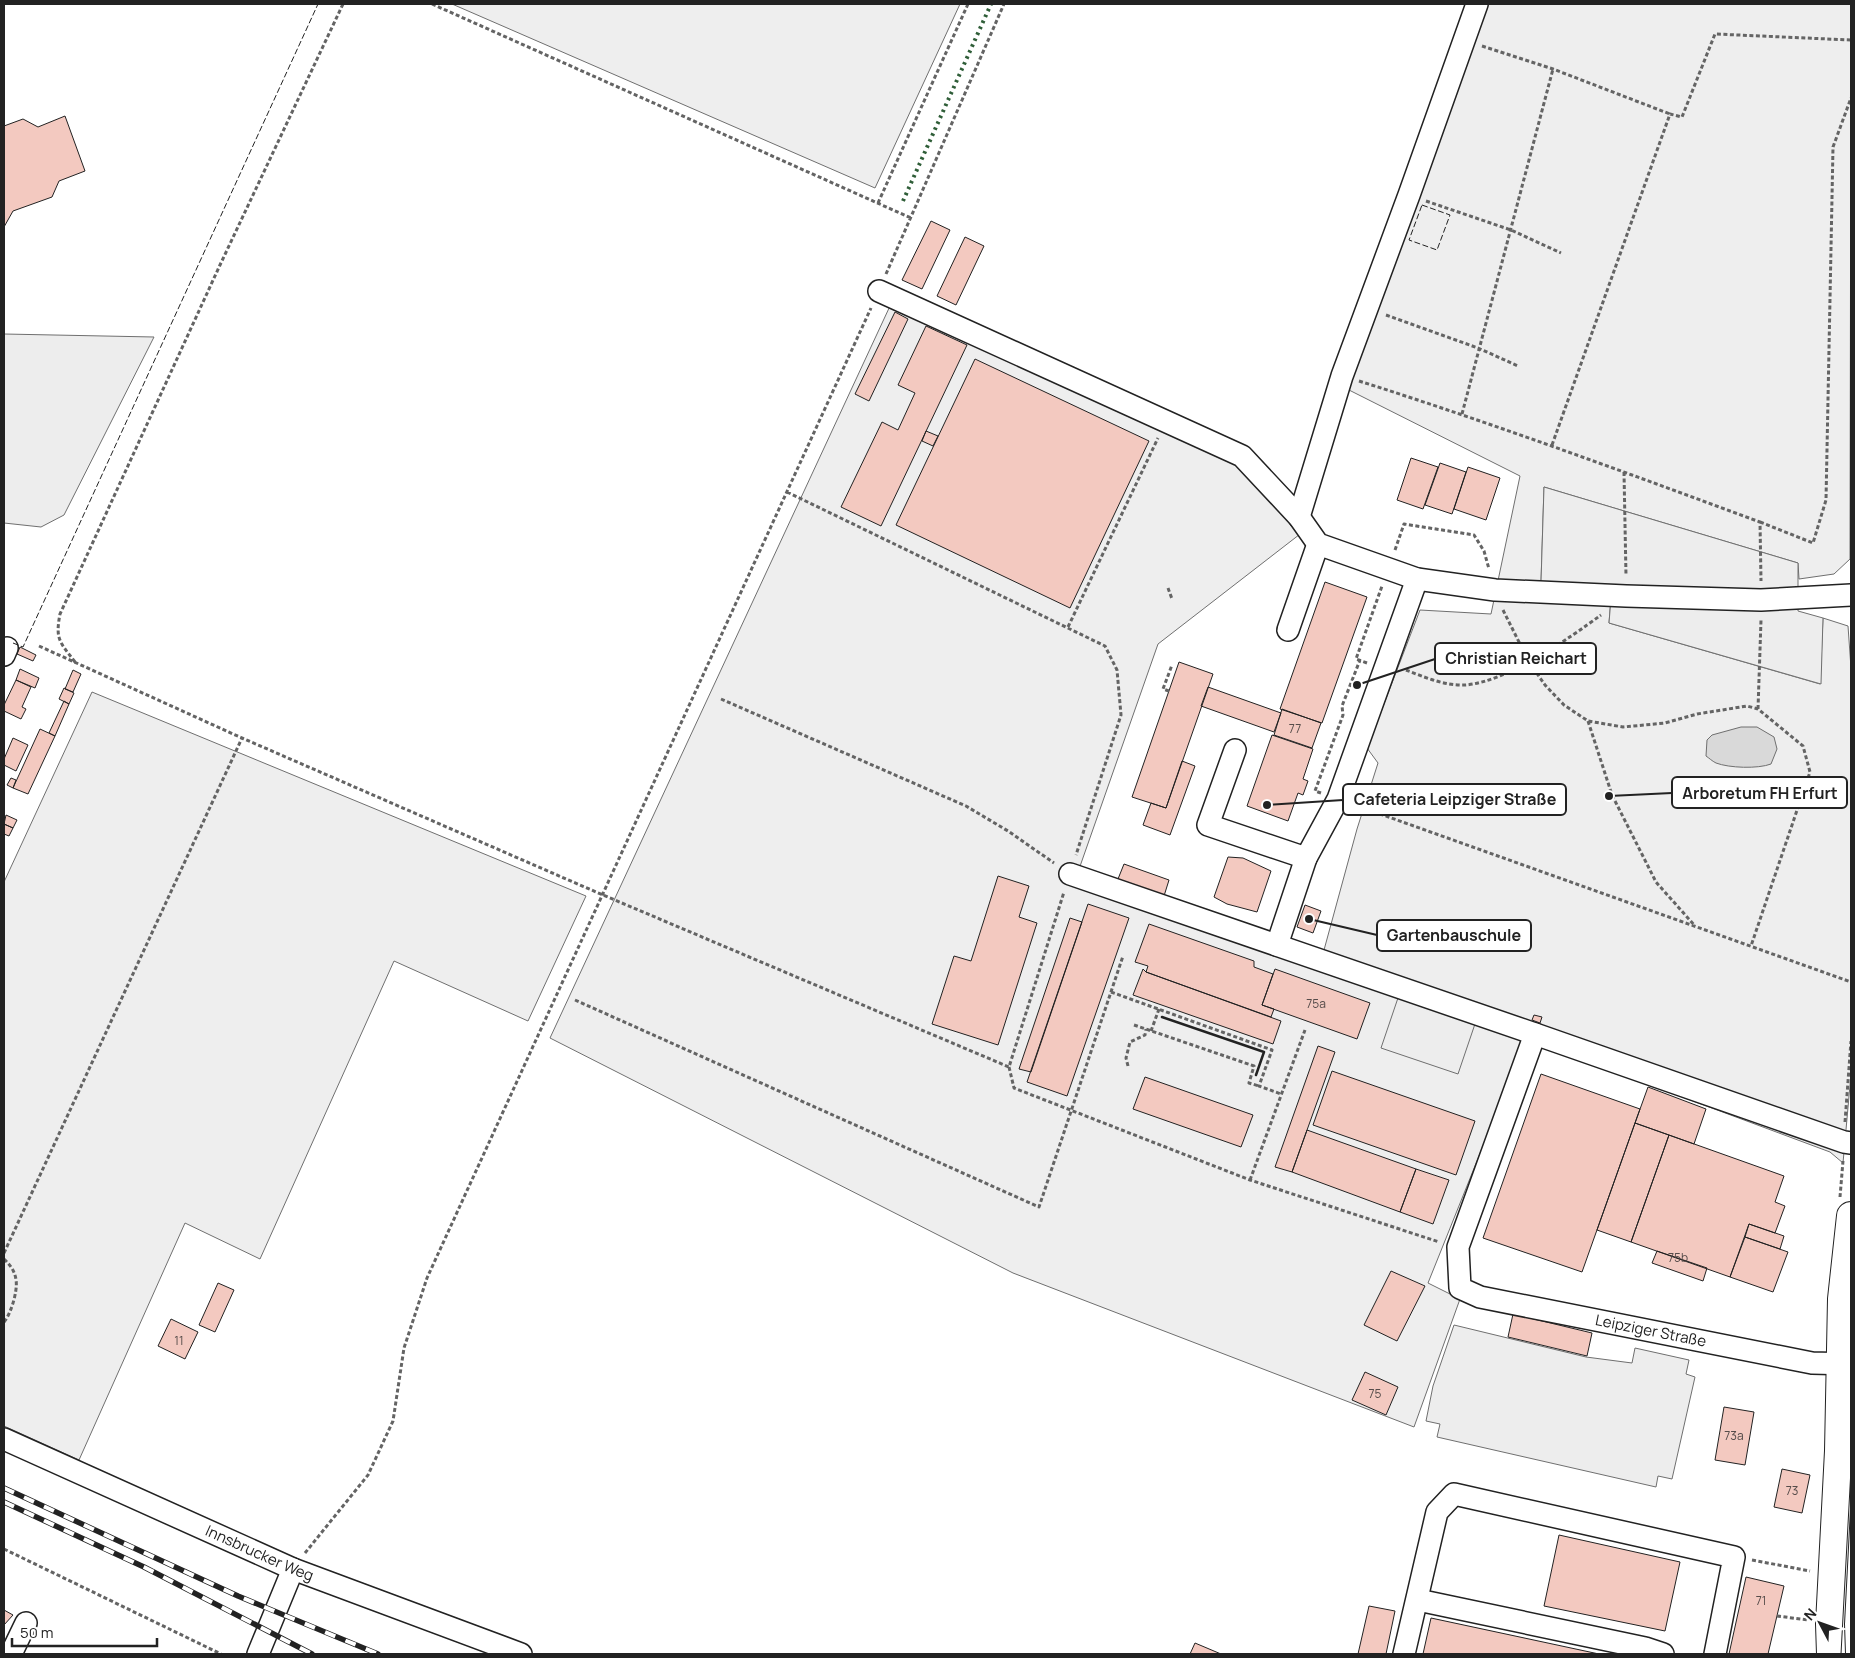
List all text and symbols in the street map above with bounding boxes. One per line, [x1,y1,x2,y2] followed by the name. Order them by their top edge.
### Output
[1435,643,1596,674] callout: Christian Reichart
[1445,647,1587,669] text: Christian Reichart
[1289,720,1301,737] house number: 77
[1672,777,1847,808] callout: Arboretum FH Erfurt
[1682,782,1838,804] text: Arboretum FH Erfurt
[1343,784,1566,815] callout: Cafeteria Leipziger Straße
[1354,788,1557,810] text: Cafeteria Leipziger Straße
[1377,920,1531,951] callout: Gartenbauschule
[1387,924,1522,946] text: Gartenbauschule
[1306,995,1326,1012] house number: 75a
[1668,1249,1688,1266] house number: 75b
[1594,1309,1708,1352] street label: Leipziger Straße
[174,1332,184,1349] house number: 11
[1369,1385,1382,1402] house number: 75
[1724,1427,1744,1444] house number: 73a
[1786,1482,1798,1499] house number: 73
[202,1520,317,1586] street label: Innsbrucker Weg
[1756,1592,1766,1609] house number: 71
[1795,1598,1845,1648] north arrow
[1799,1604,1820,1624] text: N
[12,1616,158,1648] scale bar
[20,1622,54,1643] text: 50 m

